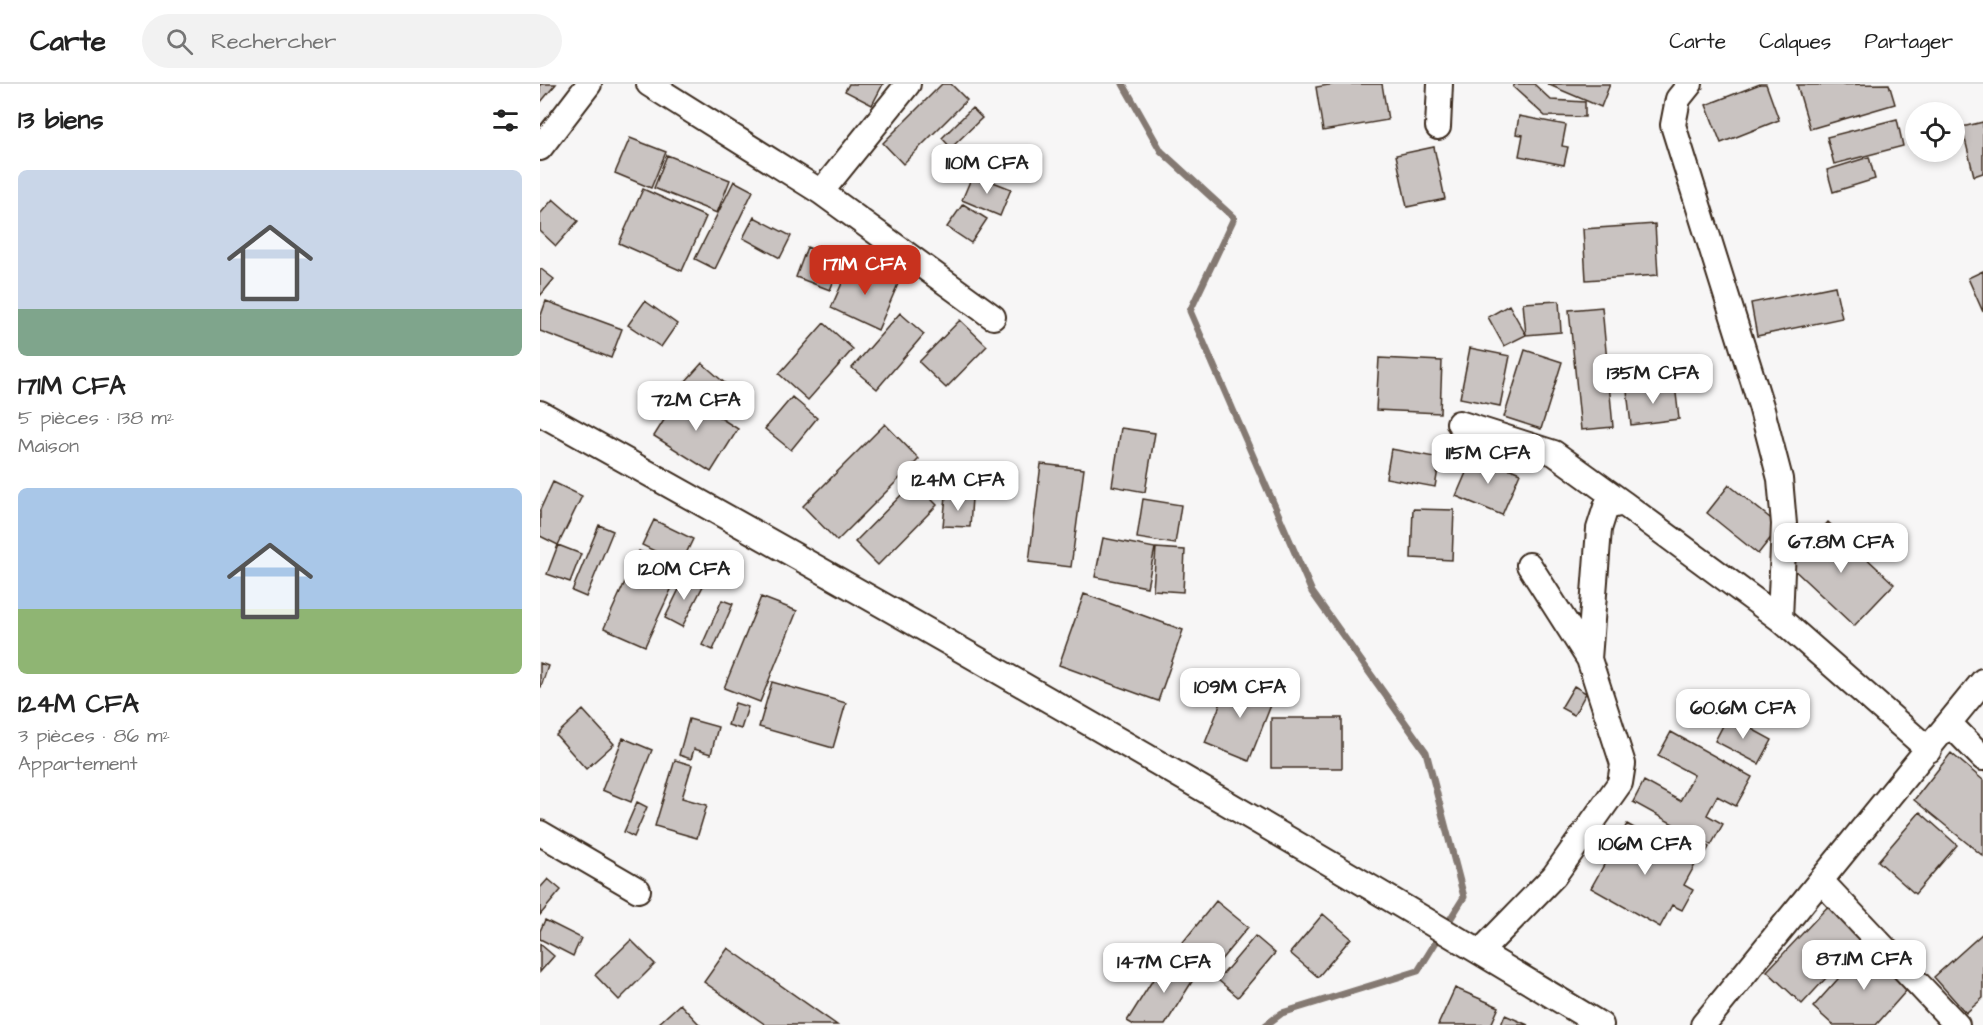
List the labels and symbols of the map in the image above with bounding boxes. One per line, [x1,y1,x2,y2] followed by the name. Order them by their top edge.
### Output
[925,144,1049,195] pin: 110M CFA
[803,245,927,296] pin: 171M CFA
[1591,354,1715,405] pin: 135M CFA
[641,381,751,432] pin: 72M CFA
[1426,434,1550,485] pin: 115M CFA
[896,461,1020,512] pin: 124M CFA
[1772,523,1910,574] pin: 67.8M CFA
[622,550,746,601] pin: 120M CFA
[1178,668,1302,719] pin: 109M CFA
[1674,689,1812,740] pin: 60.6M CFA
[1583,825,1707,876] pin: 106M CFA
[1795,940,1933,991] pin: 87.1M CFA
[1102,943,1226,994] pin: 147M CFA

